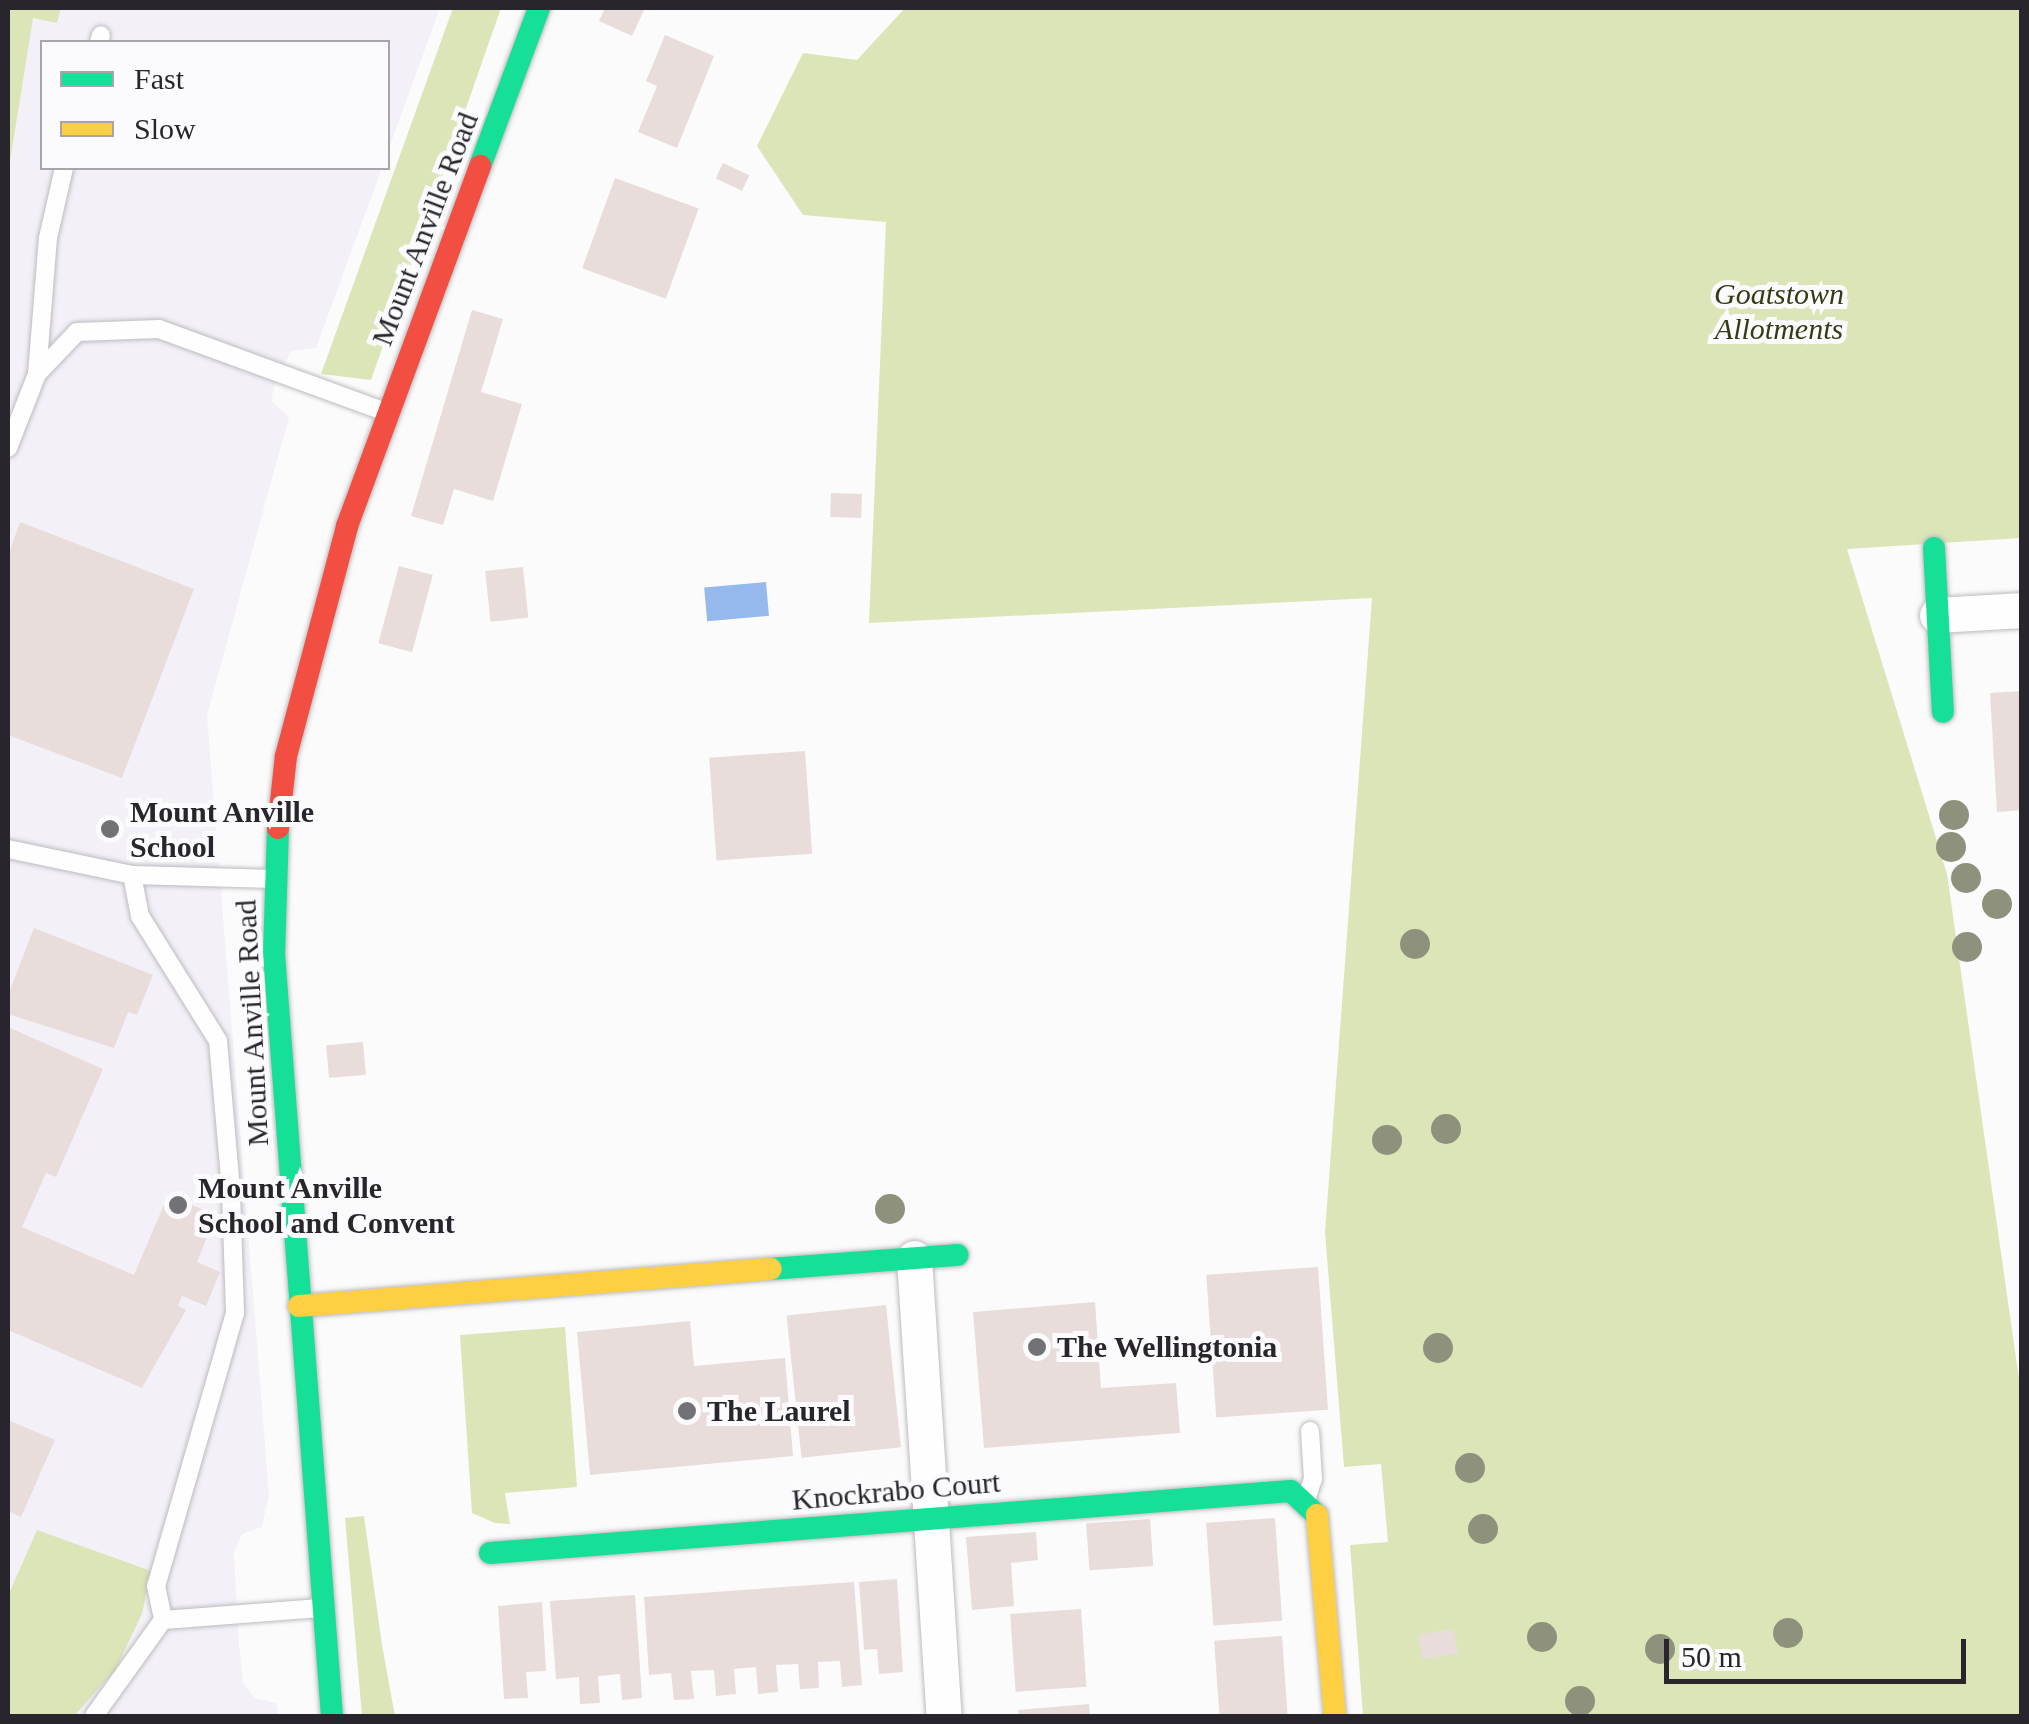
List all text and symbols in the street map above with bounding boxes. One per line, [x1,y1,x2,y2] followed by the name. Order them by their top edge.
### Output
[40,40,390,170] legend
[134,62,184,95] text: Fast
[364,107,486,351] street label: Mount Anville Road
[134,112,196,145] text: Slow
[1714,276,1844,346] park label: Goatstown Allotments
[130,794,316,864] place label: Mount Anville School
[99,818,121,840] marker: Mount Anville School
[228,898,276,1148] street label: Mount Anville Road
[198,1170,455,1240] place label: Mount Anville School and Convent
[167,1194,189,1216] marker: Mount Anville School and Convent
[1057,1329,1278,1365] place label: The Wellingtonia
[1026,1336,1048,1358] marker: The Wellingtonia
[707,1393,851,1429] place label: The Laurel
[676,1400,698,1422] marker: The Laurel
[790,1464,1002,1518] street label: Knockrabo Court
[1669,1619,1972,1681] scale bar
[1681,1640,1742,1673] text: 50 m

